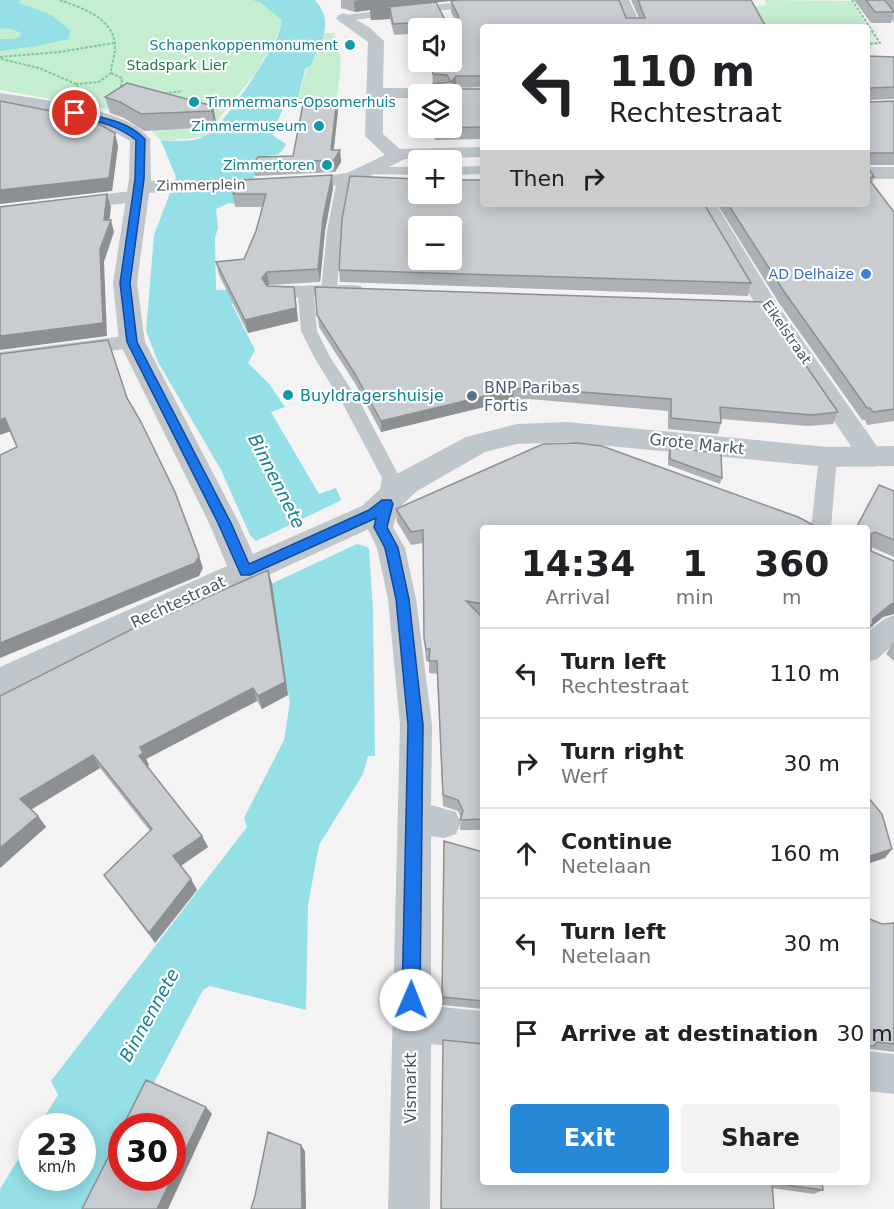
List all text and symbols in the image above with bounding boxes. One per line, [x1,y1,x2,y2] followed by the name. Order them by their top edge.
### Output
[408,18,462,270] map controls
[408,18,462,72] button: sound
[150,37,339,53] place label: Schapenkoppenmonument
[343,38,357,52] marker: Schapenkoppenmonument
[609,47,755,96] text: 110 m
[510,48,588,126] icon: left
[127,57,228,73] park label: Stadspark Lier
[408,84,462,138] button: layers
[49,87,100,138] pin
[205,94,396,110] place label: Timmermans-Opsomerhuis
[187,95,201,109] marker: Timmermans-Opsomerhuis
[58,96,91,129] icon: arrive
[609,97,782,128] text: Rechtestraat
[191,118,307,134] place label: Zimmermuseum
[312,119,326,133] marker: Zimmermuseum
[408,150,462,204] button: +
[223,157,315,173] place label: Zimmertoren
[320,158,334,172] marker: Zimmertoren
[577,162,610,195] icon: right
[510,166,565,191] text: Then
[156,176,246,194] street label: Zimmerplein
[408,216,462,270] button: −
[769,266,854,282] place label: AD Delhaize
[859,267,873,281] marker: AD Delhaize
[759,297,815,367] street label: Eikelstraat
[484,378,580,415] place label: BNP Paribas Fortis
[300,386,444,405] place label: Buyldragershuisje
[281,388,295,402] marker: Buyldragershuisje
[465,389,479,403] marker: BNP Paribas Fortis
[244,430,310,532] water label: Binnennete
[649,430,745,458] street label: Grote Markt
[521,543,635,584] text: 14:34
[682,543,707,584] text: 1
[754,543,829,584] text: 360
[128,572,228,632] street label: Rechtestraat
[545,585,610,609] text: Arrival
[676,585,714,609] text: min
[782,585,802,609] text: m
[561,649,666,674] text: Turn left
[510,657,543,690] icon: left
[770,661,840,686] text: 110 m
[561,674,689,698] text: Rechtestraat
[561,739,684,764] text: Turn right
[510,747,543,780] icon: right
[784,751,840,776] text: 30 m
[561,764,607,788] text: Werf
[561,829,672,854] text: Continue
[510,837,543,870] icon: ahead
[770,841,840,866] text: 160 m
[561,854,651,878] text: Netelaan
[561,919,666,944] text: Turn left
[510,927,543,960] icon: left
[784,931,840,956] text: 30 m
[561,944,651,968] text: Netelaan
[115,965,183,1065] water label: Binnennete
[379,968,443,1032] position arrow
[510,1017,543,1050] icon: arrive
[561,1021,818,1046] text: Arrive at destination
[836,1021,893,1046] text: 30 m
[401,1053,420,1123] street label: Vismarkt
[510,1104,669,1173] button: Exit
[681,1104,840,1173] button: Share
[108,1113,186,1191] speed limit sign: 30
[36,1127,78,1162] text: 23
[38,1158,76,1176] text: km/h

